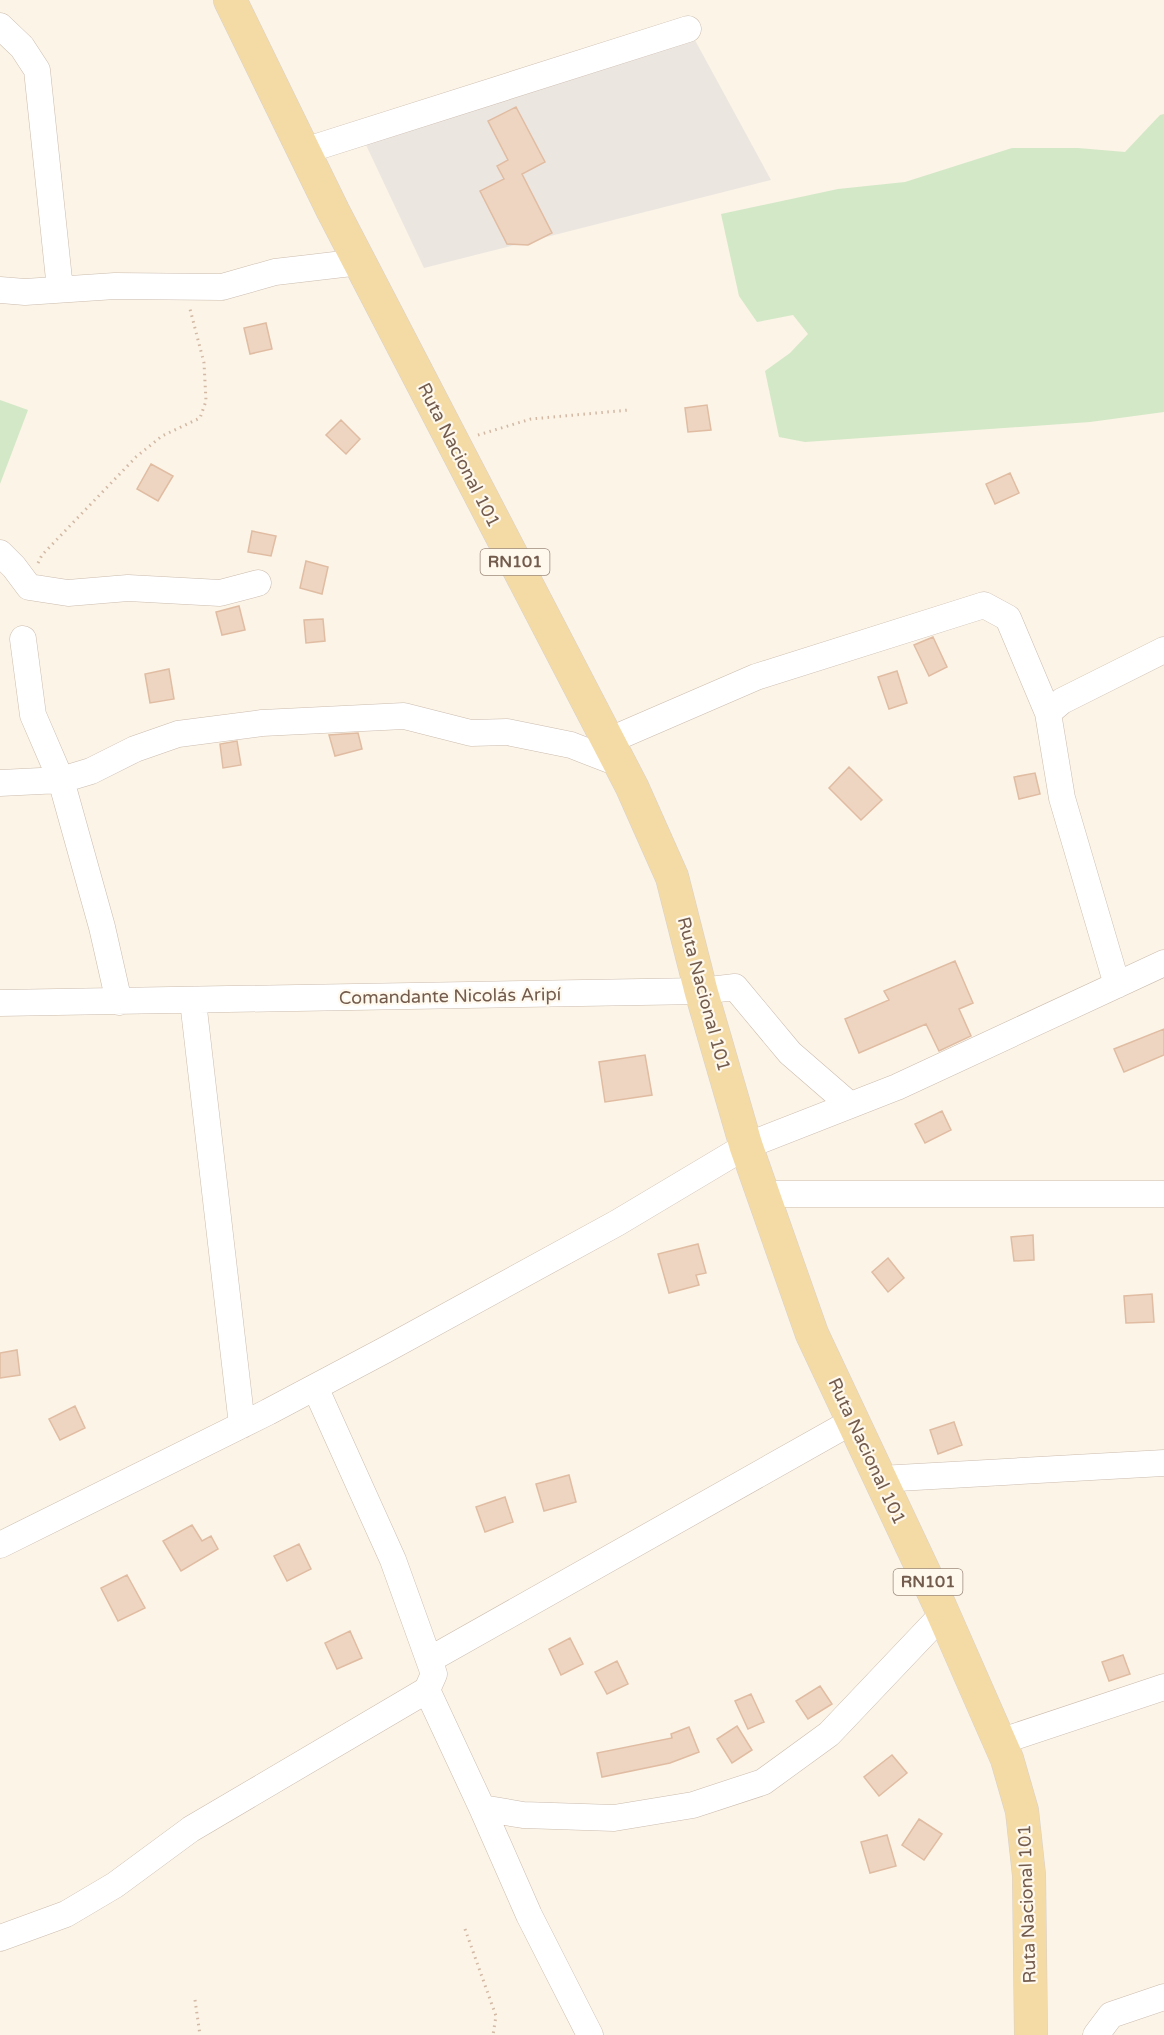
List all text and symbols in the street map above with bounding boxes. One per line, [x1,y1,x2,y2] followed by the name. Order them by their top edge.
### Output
[413,379,505,531] street label: Ruta Nacional 101
[480,549,550,575] road number: RN101
[673,914,735,1074] street label: Ruta Nacional 101
[339,983,562,1009] street label: Comandante Nicolás Aripí
[823,1374,911,1528] street label: Ruta Nacional 101
[894,1569,962,1595] road number: RN101
[1013,1824,1041,1984] street label: Ruta Nacional 101

